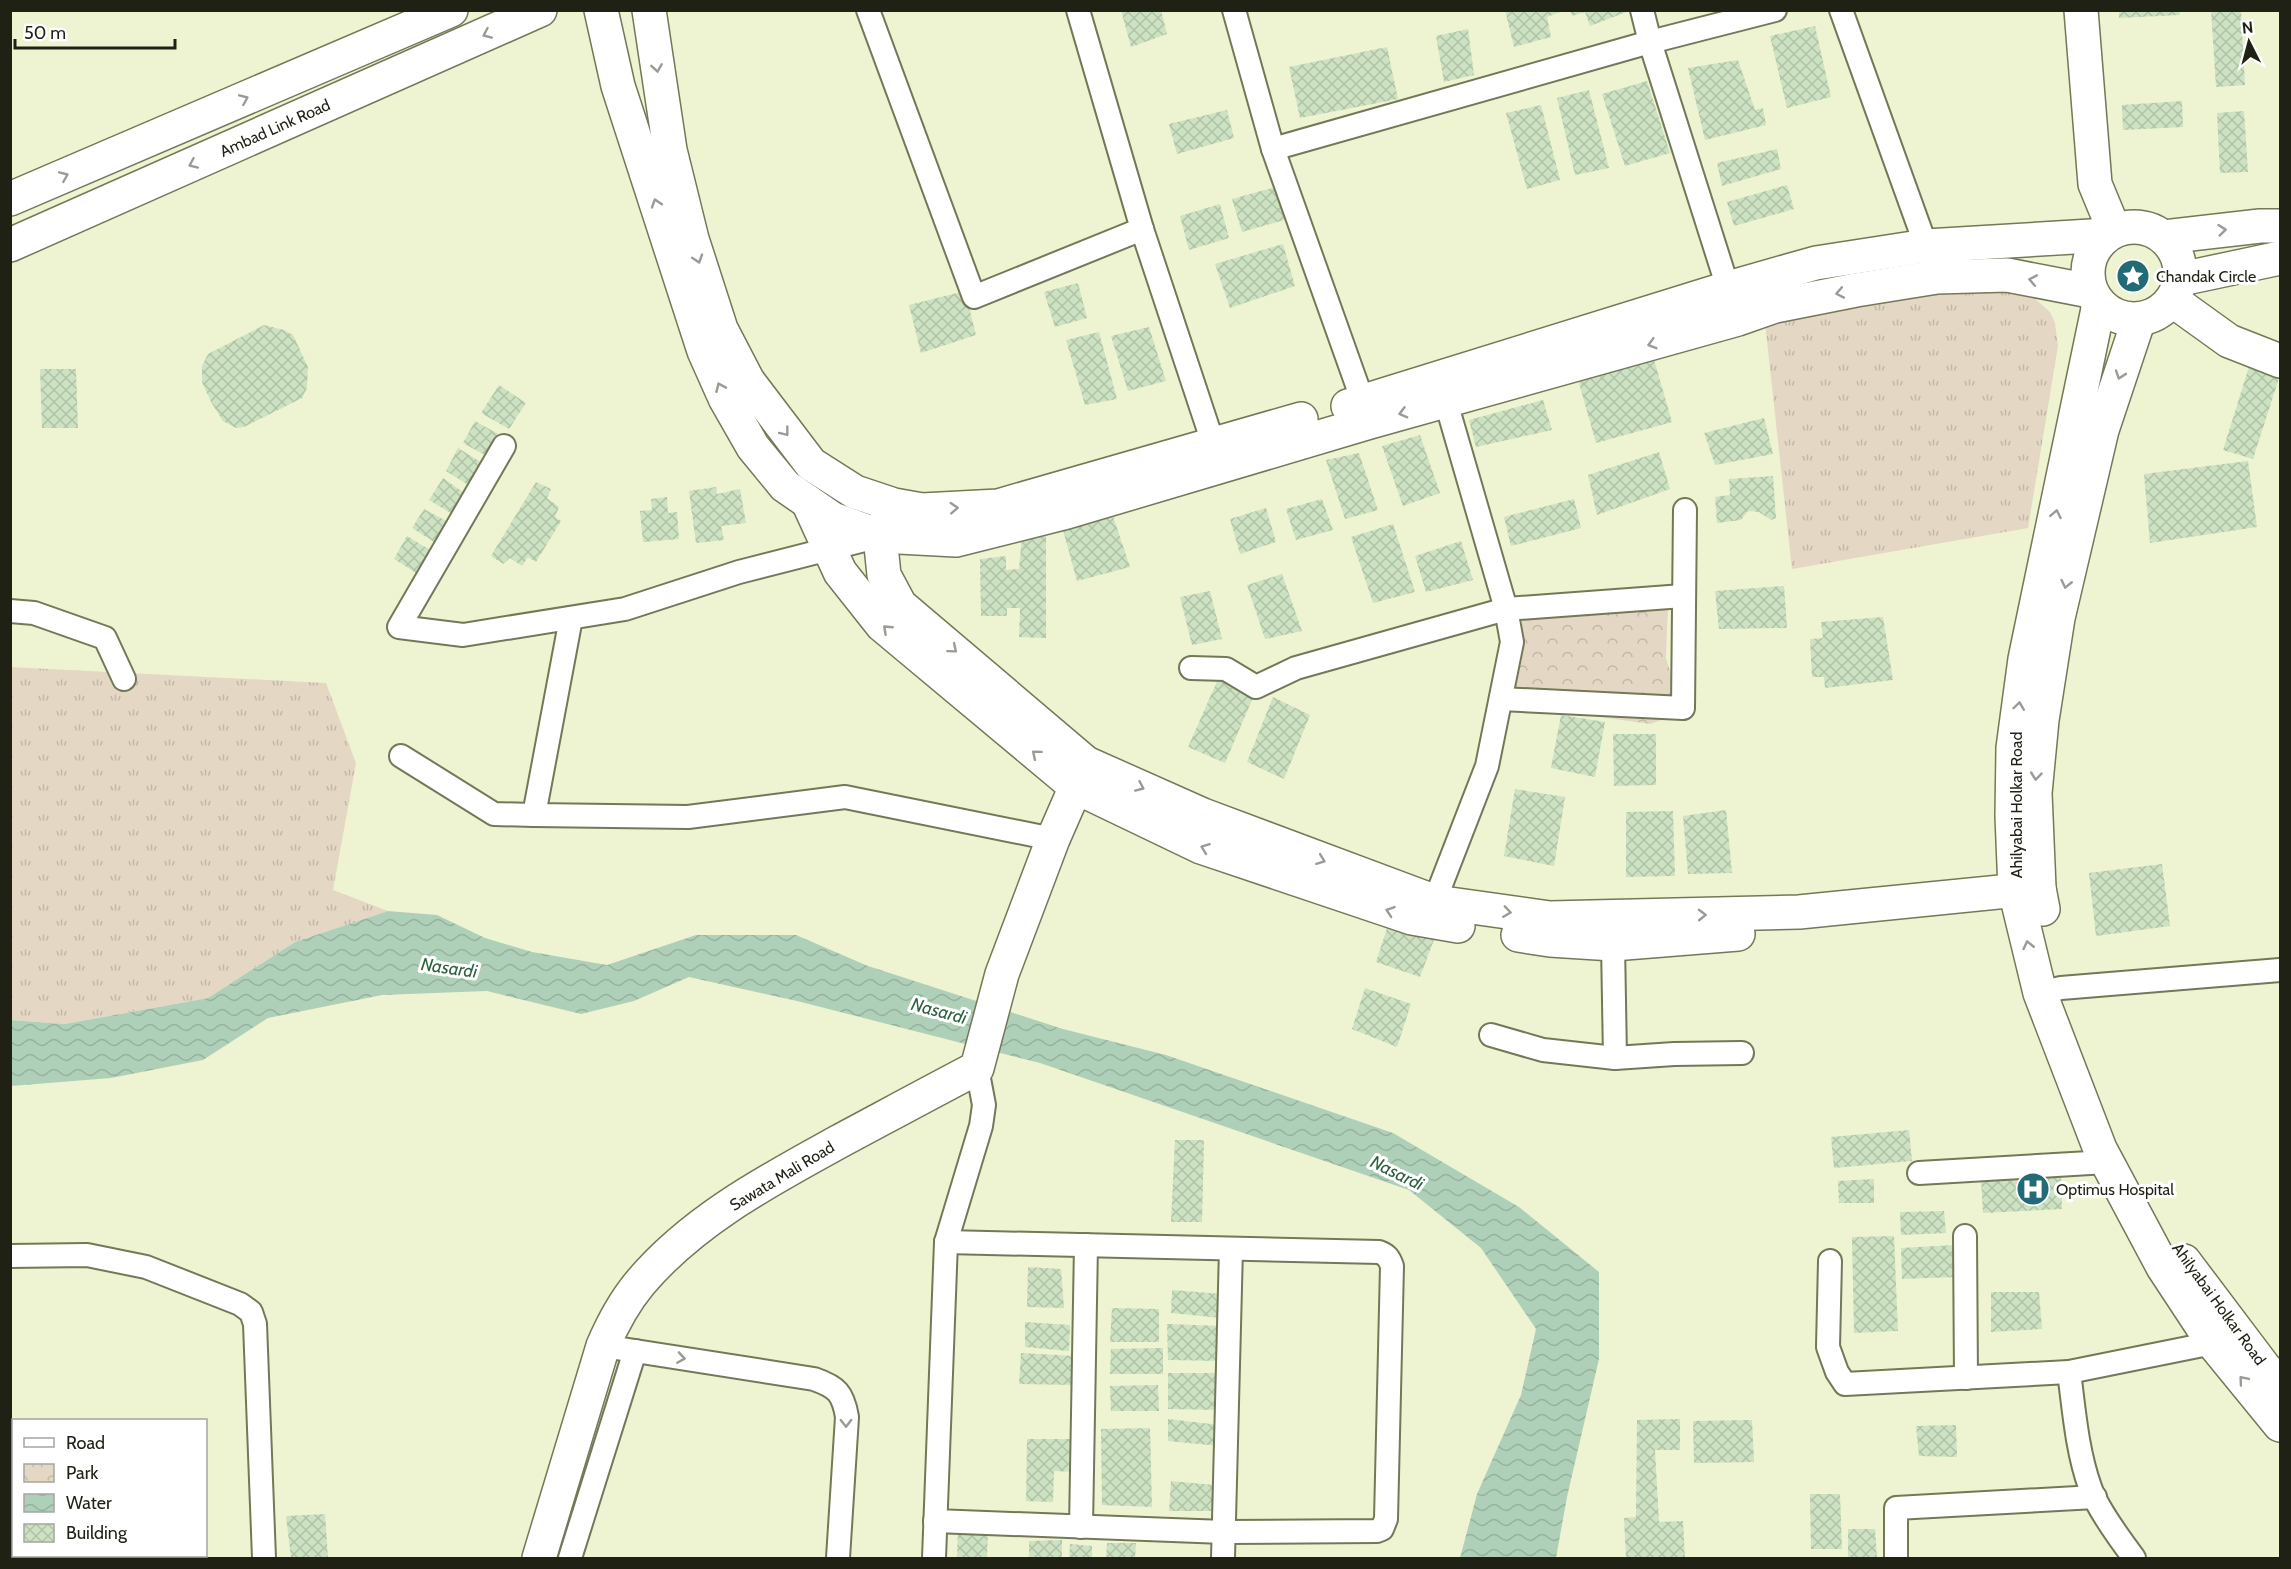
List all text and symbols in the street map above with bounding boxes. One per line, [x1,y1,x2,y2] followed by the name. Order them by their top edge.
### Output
[15,12,176,50] scale bar
[2219,12,2279,72] north arrow
[2241,18,2254,38] text: N
[24,22,66,44] text: 50 m
[482,27,493,39] one-way arrow
[651,64,663,73] one-way arrow
[237,94,248,106] one-way arrow
[217,95,333,161] street label: Ambad Link Road
[189,157,200,169] one-way arrow
[58,171,69,183] one-way arrow
[651,198,663,209] one-way arrow
[2218,225,2227,237] one-way arrow
[691,253,704,264] one-way arrow
[2115,258,2151,294] place icon: Chandak Circle
[2156,267,2256,286] place label: Chandak Circle
[2028,274,2038,287] one-way arrow
[1835,286,1845,299] one-way arrow
[1647,336,1657,349] one-way arrow
[2115,369,2127,380] one-way arrow
[716,383,728,394] one-way arrow
[1399,406,1409,419] one-way arrow
[777,425,788,436] one-way arrow
[949,502,958,515] one-way arrow
[2049,510,2062,520] one-way arrow
[2061,579,2074,589] one-way arrow
[883,625,894,636] one-way arrow
[946,642,957,653] one-way arrow
[2012,701,2024,710] one-way arrow
[2007,732,2026,878] street label: Ahilyabai Holkar Road
[1032,750,1043,761] one-way arrow
[2030,772,2043,781] one-way arrow
[1134,780,1145,792] one-way arrow
[1200,843,1211,856] one-way arrow
[1314,853,1325,865] one-way arrow
[1385,905,1396,918] one-way arrow
[1503,906,1512,918] one-way arrow
[1698,908,1707,921] one-way arrow
[2023,940,2036,950] one-way arrow
[419,953,480,983] water label: Nasardi
[909,993,970,1029] water label: Nasardi
[726,1137,838,1215] street label: Sawata Mali Road
[1367,1151,1428,1196] water label: Nasardi
[2015,1171,2051,1207] hospital icon: Optimus Hospital
[2056,1180,2174,1199] place label: Optimus Hospital
[2168,1239,2270,1369] street label: Ahilyabai Holkar Road
[677,1352,686,1364] one-way arrow
[2240,1376,2251,1387] one-way arrow
[840,1418,852,1427] one-way arrow
[12,1419,207,1557] legend
[66,1432,105,1454] text: Road
[66,1462,99,1484] text: Park
[66,1492,112,1514] text: Water
[66,1522,128,1544] text: Building

